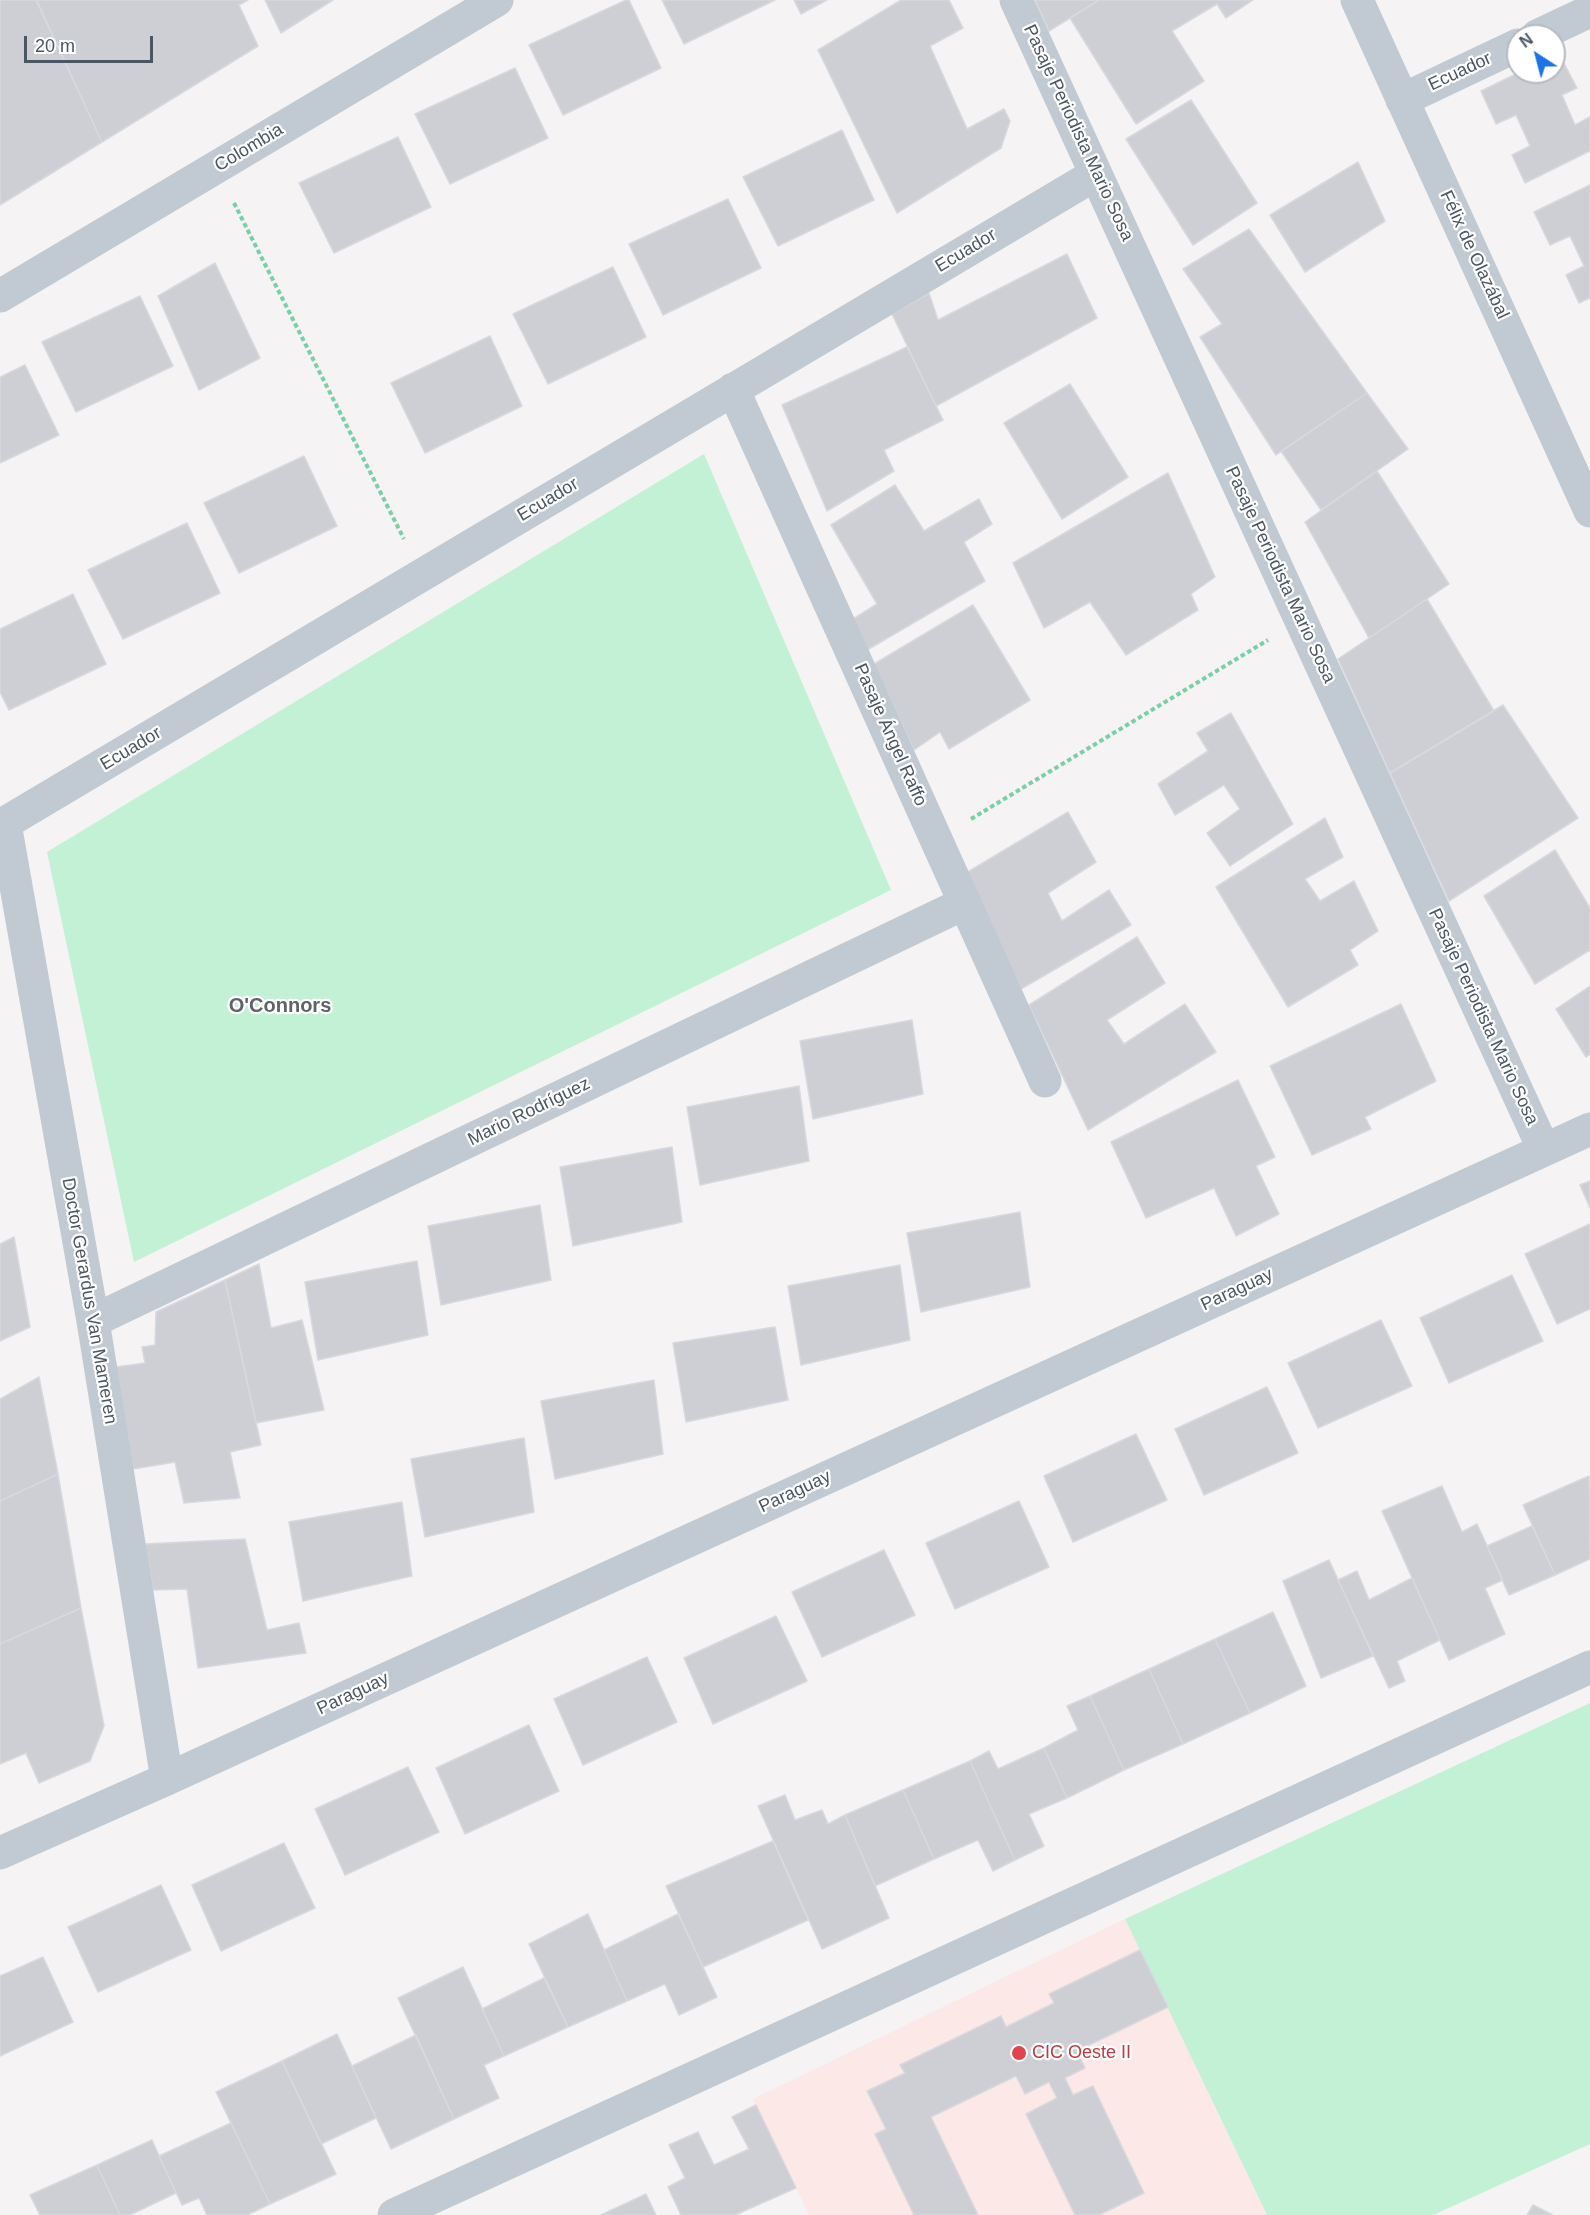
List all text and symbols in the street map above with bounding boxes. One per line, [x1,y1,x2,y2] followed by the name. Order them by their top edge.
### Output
[1018,21,1138,245] street label: Pasaje Periodista Mario Sosa
[27,24,156,62] scale bar
[1506,24,1566,84] north arrow
[1517,30,1536,51] text: N
[35,36,75,56] text: 20 m
[1425,48,1495,96] street label: Ecuador
[211,119,287,177] street label: Colombia
[1435,187,1513,323] street label: Félix de Olazábal
[932,224,1000,278] street label: Ecuador
[1220,463,1340,687] street label: Pasaje Periodista Mario Sosa
[514,473,582,527] street label: Ecuador
[849,660,931,810] street label: Pasaje Ángel Raffo
[97,722,165,776] street label: Ecuador
[1423,905,1543,1129] street label: Pasaje Periodista Mario Sosa
[229,994,331,1018] district label: O'Connors
[464,1073,594,1151] street label: Mario Rodríguez
[57,1176,121,1426] street label: Doctor Gerardus Van Mameren
[1198,1264,1276,1316] street label: Paraguay
[756,1466,834,1518] street label: Paraguay
[314,1668,392,1720] street label: Paraguay
[1032,2042,1131,2064] place label: CIC Oeste II
[1010,2044,1028,2062] marker: CIC Oeste II

